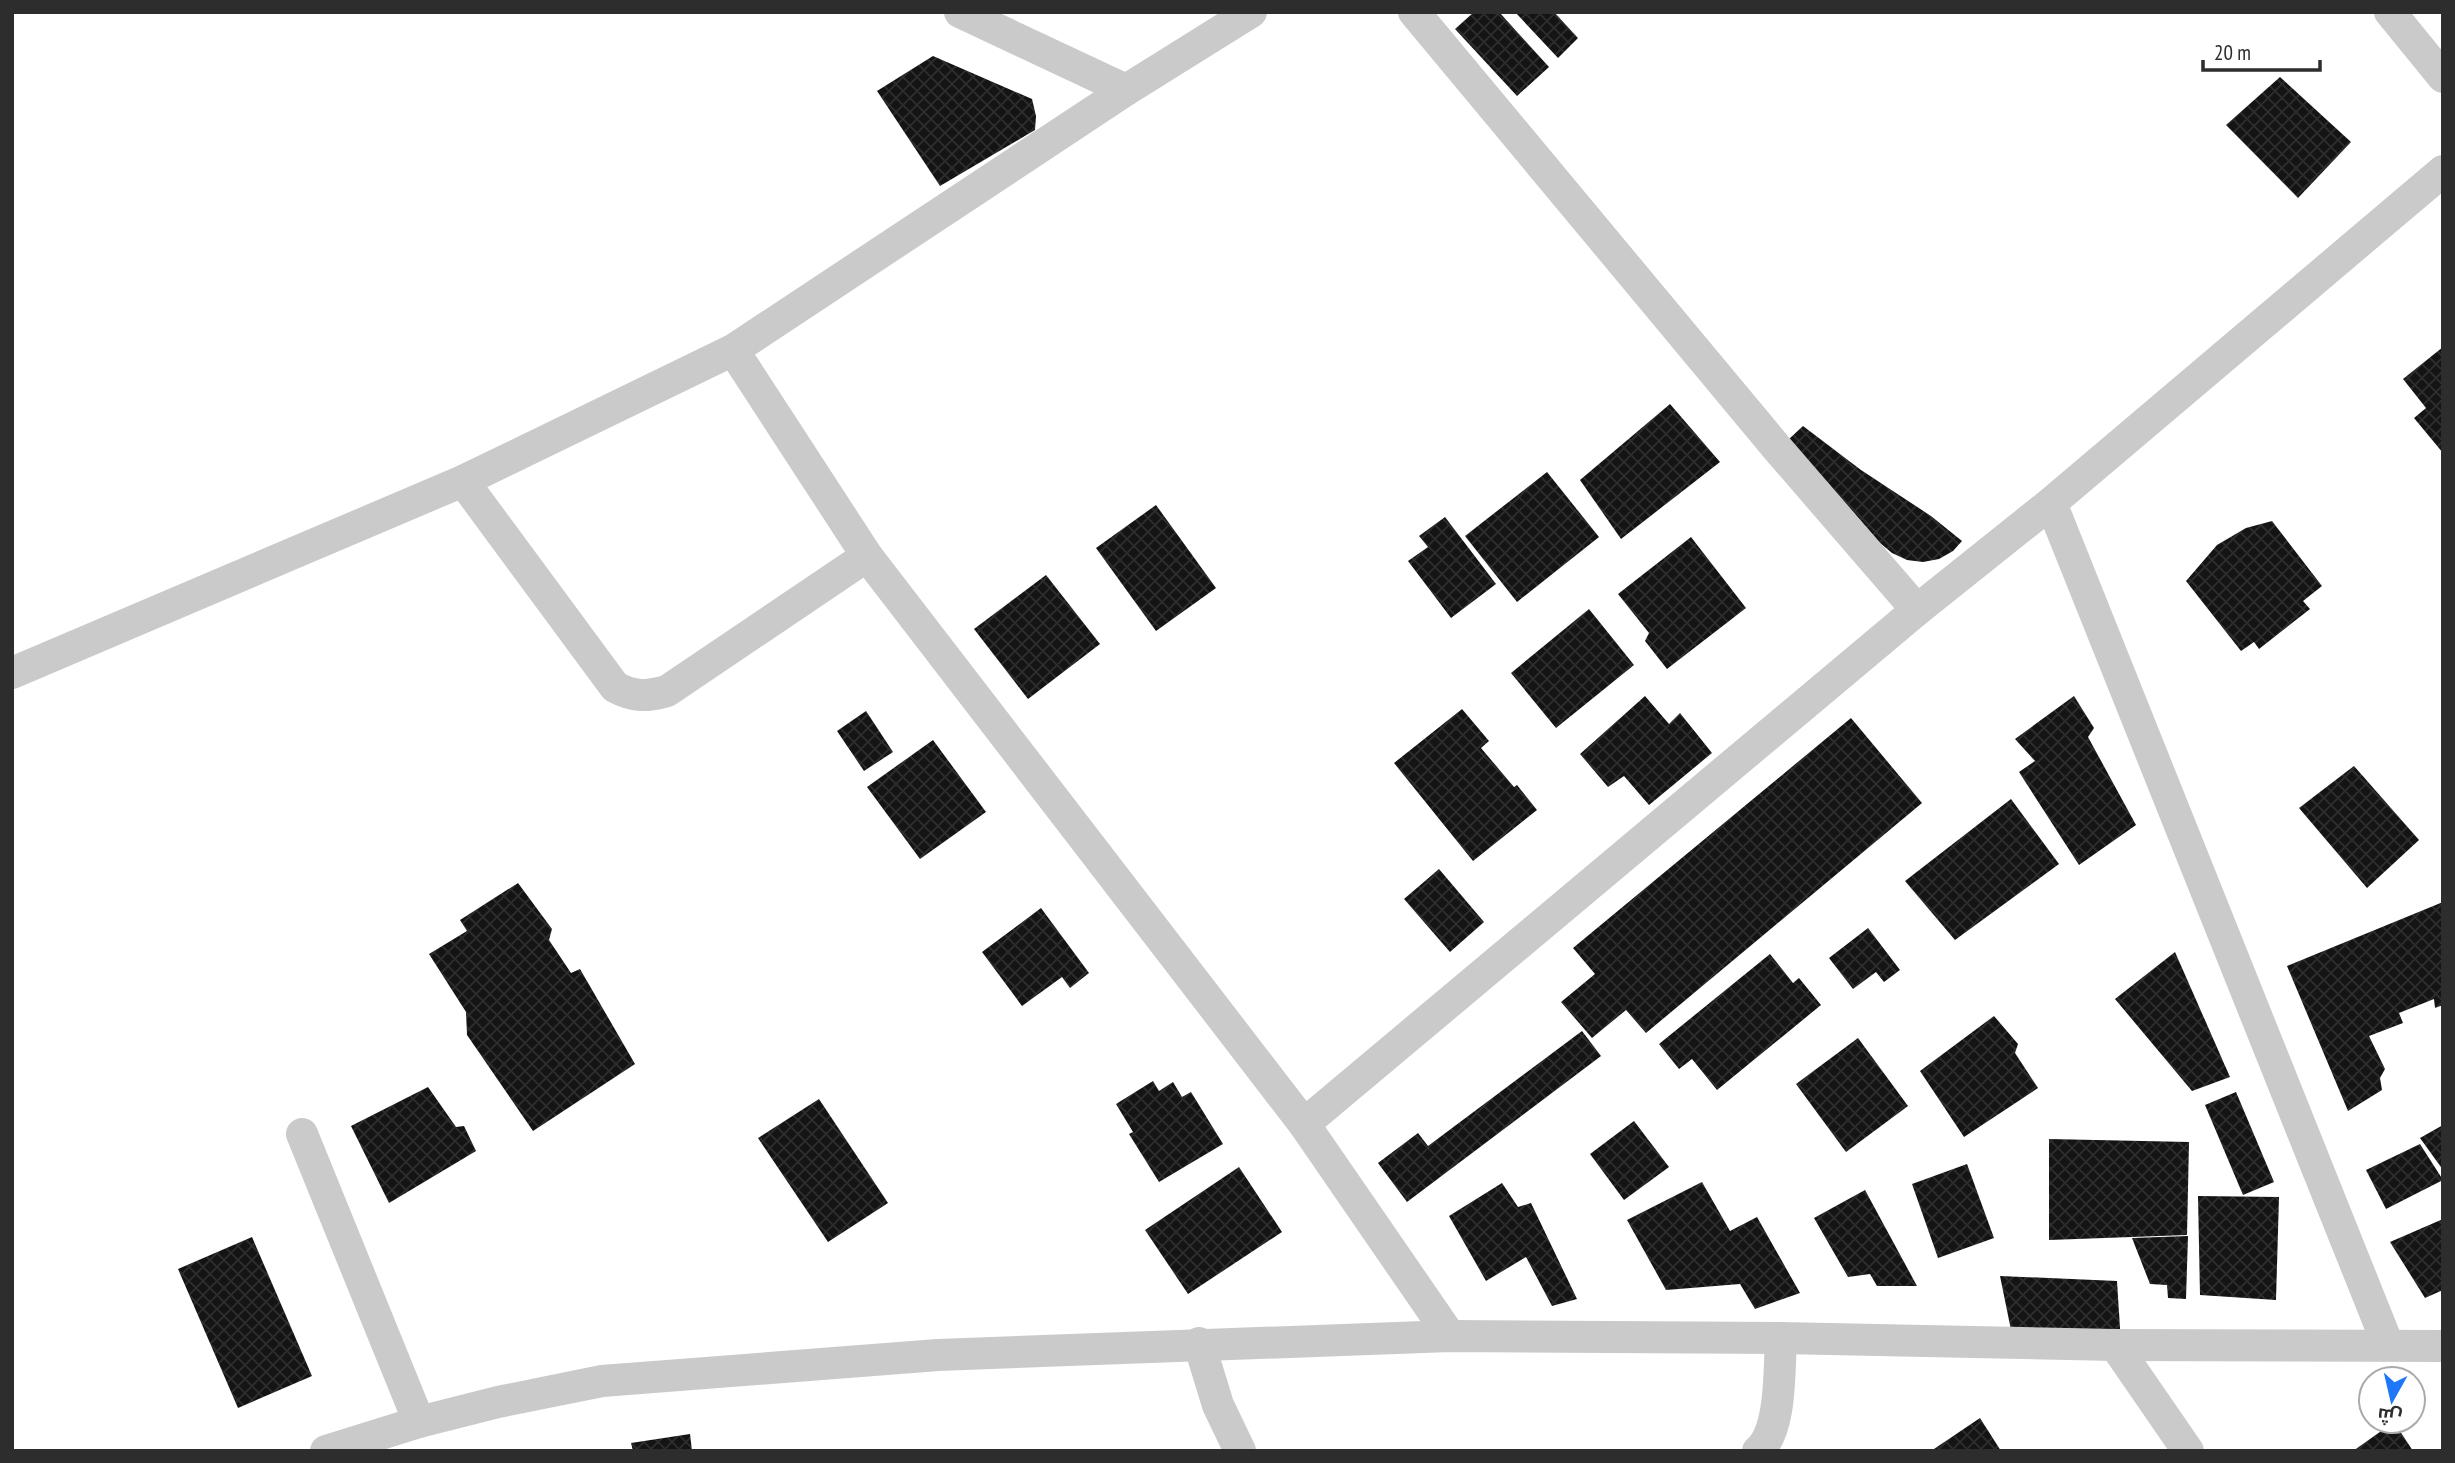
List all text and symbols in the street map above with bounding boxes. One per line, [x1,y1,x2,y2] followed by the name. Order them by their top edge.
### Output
[2203,28,2320,72] scale bar
[2214,39,2251,66] text: 20 m
[2357,1365,2427,1435] north arrow
[2376,1403,2403,1430] text: ش

